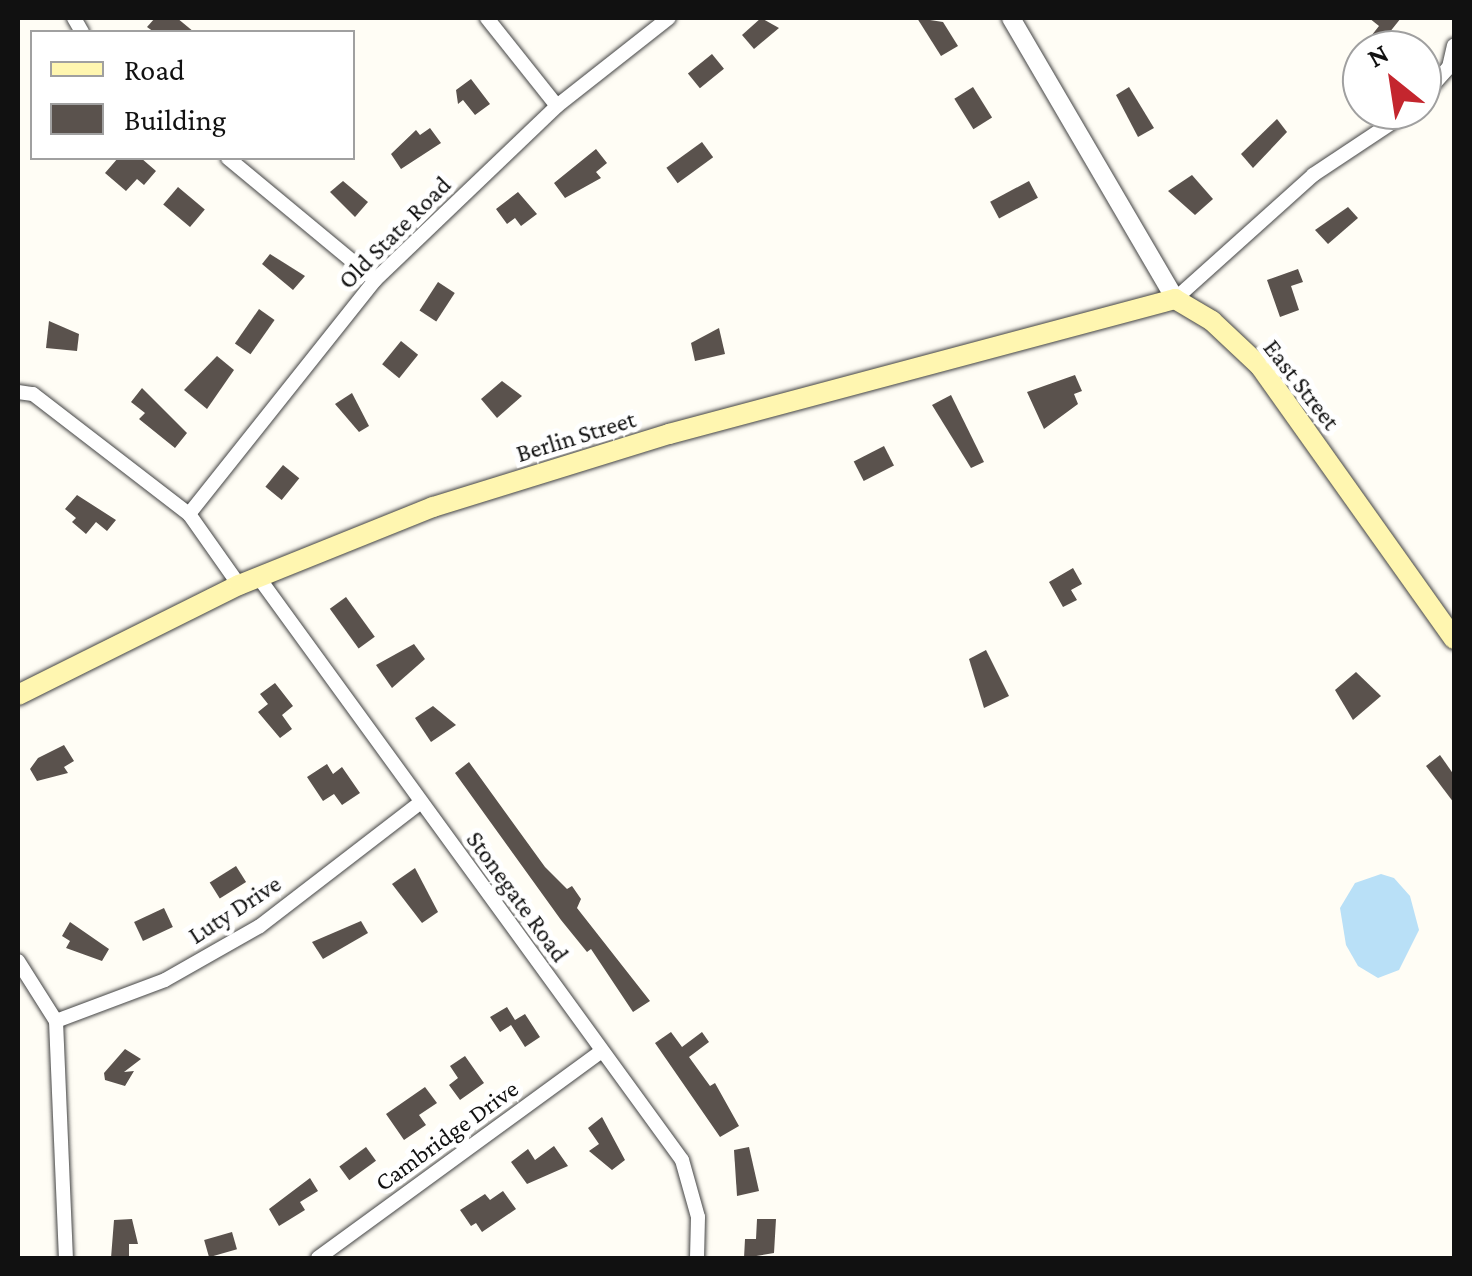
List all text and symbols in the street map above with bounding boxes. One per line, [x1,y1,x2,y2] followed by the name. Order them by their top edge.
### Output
[30,30,355,160] legend
[1342,30,1442,130] north arrow
[1362,37,1394,74] text: N
[124,53,185,86] text: Road
[124,103,226,136] text: Building
[332,170,458,296] street label: Old State Road
[1256,334,1346,436] street label: East Street
[513,405,639,469] street label: Berlin Street
[459,826,575,968] street label: Stonegate Road
[183,869,287,951] street label: Luty Drive
[370,1074,524,1198] street label: Cambridge Drive

